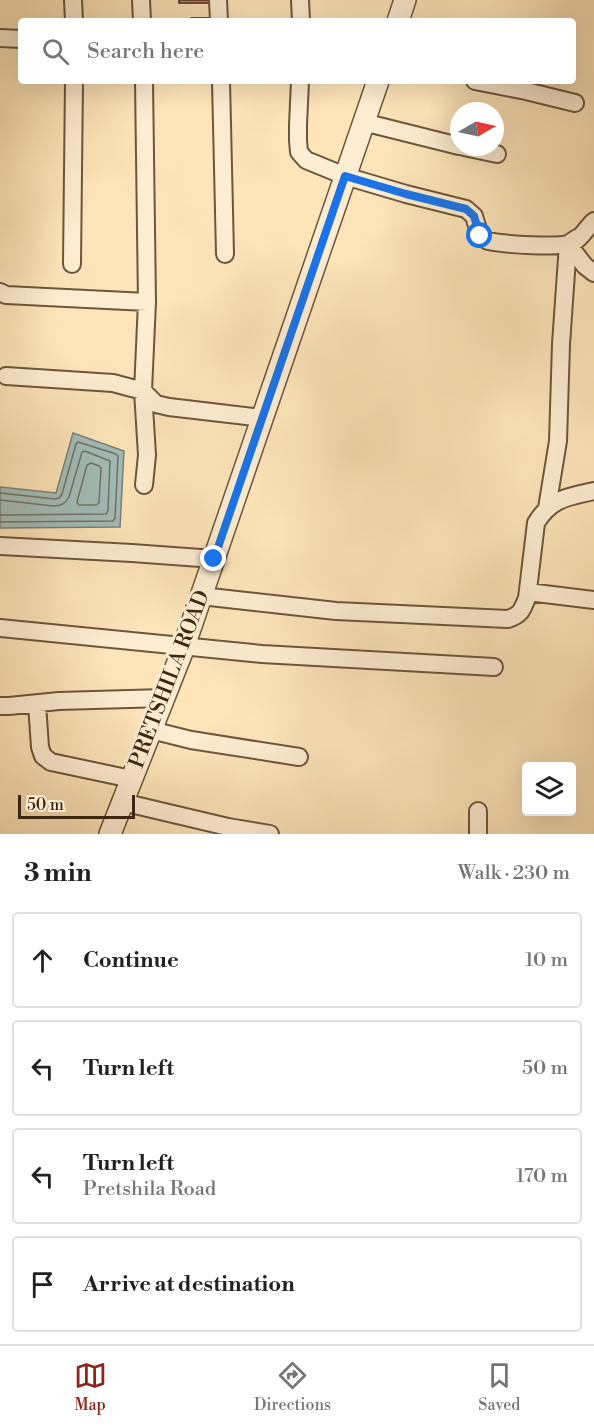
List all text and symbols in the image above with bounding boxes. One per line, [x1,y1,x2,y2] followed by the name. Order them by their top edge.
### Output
[18,18,576,84] search box
[39,35,72,68] icon: search
[87,38,204,65] text: Search here
[450,102,504,156] north arrow
[466,222,492,248] route start
[200,545,226,571] route end
[124,587,216,772] street label: PRETSHILA ROAD
[522,762,576,816] map controls
[522,762,576,816] button: layers
[18,792,135,820] scale bar
[27,795,64,815] text: 50 m
[24,857,92,889] text: 3 min
[458,861,570,886] text: Walk · 230 m
[26,944,59,977] icon: ahead
[83,947,179,974] text: Continue
[525,948,568,973] text: 10 m
[26,1052,59,1085] icon: left
[83,1055,174,1082] text: Turn left
[522,1056,568,1081] text: 50 m
[83,1150,174,1177] text: Turn left
[26,1160,59,1193] icon: left
[516,1164,568,1189] text: 170 m
[83,1177,216,1202] text: Pretshila Road
[26,1268,59,1301] icon: arrive
[83,1271,295,1298] text: Arrive at destination
[74,1359,107,1415] tab: Map
[254,1359,331,1415] tab: Directions
[478,1359,520,1415] tab: Saved

